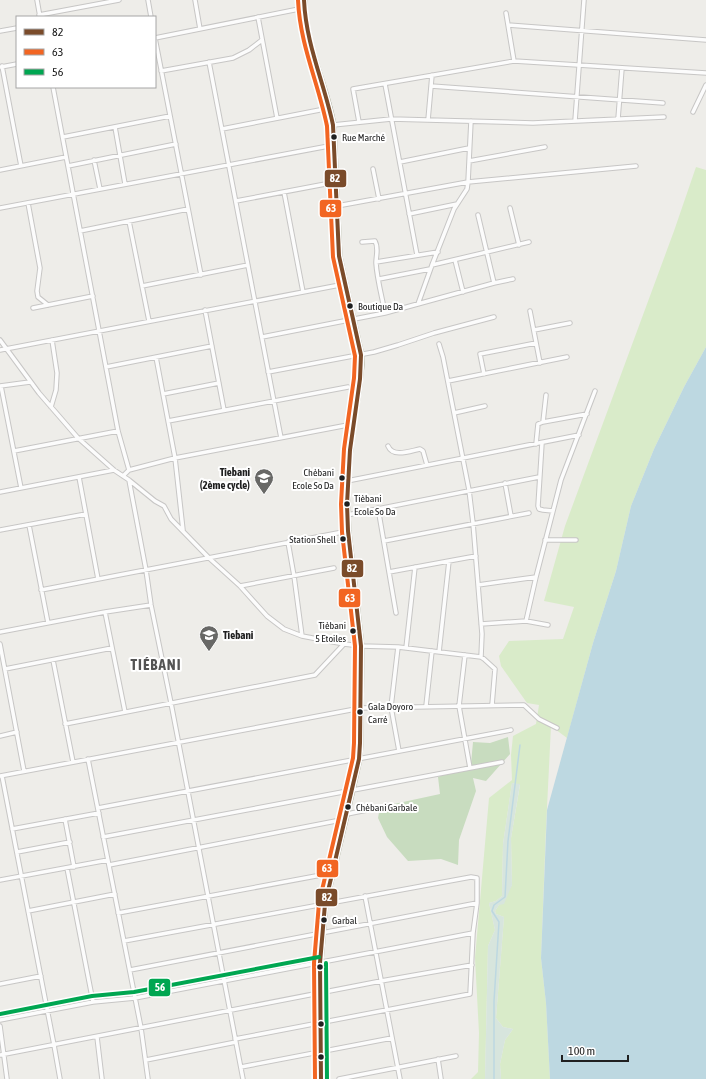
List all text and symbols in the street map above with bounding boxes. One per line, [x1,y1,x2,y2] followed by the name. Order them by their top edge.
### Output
[16,16,156,88] legend
[52,25,63,39] text: 82
[52,45,63,59] text: 63
[52,65,64,79] text: 56
[329,132,339,142] marker: Rue Marché
[342,132,386,143] place label: Rue Marché
[324,169,347,188] line badge: 82
[330,172,340,184] text: 82
[319,199,342,218] line badge: 63
[326,202,336,214] text: 63
[345,301,355,311] marker: Boutique Da
[358,301,404,312] place label: Boutique Da
[200,466,250,491] place label: Tiebani (2ème cycle)
[253,467,275,495] school or university icon: Tiebani (2ème cycle)
[292,467,334,491] place label: Chèbani Ecole So Da
[337,473,347,483] marker: Chèbani Ecole So Da
[354,493,396,517] place label: Tièbani Ecole So Da
[342,499,352,509] marker: Tièbani Ecole So Da
[289,534,336,545] place label: Station Shell
[338,534,348,544] marker: Station Shell
[341,559,364,578] line badge: 82
[347,562,357,574] text: 82
[338,588,361,608] line badge: 63
[345,592,355,604] text: 63
[315,620,346,644] place label: Tièbani 5 Etoiles
[198,624,220,652] school or university icon: Tiebani
[348,626,358,636] marker: Tièbani 5 Etoiles
[223,629,254,641] place label: Tiebani
[131,656,181,673] district label: TIÉBANI
[368,701,413,725] place label: Gala Doyoro Carré
[355,707,365,717] marker: Gala Doyoro Carré
[343,802,353,812] marker: Chèbani Garbale
[356,802,418,813] place label: Chèbani Garbale
[316,859,339,878] line badge: 63
[322,862,332,874] text: 63
[315,888,338,907] line badge: 82
[322,891,332,903] text: 82
[319,915,329,925] marker: Garbal
[332,915,357,926] place label: Garbal
[315,962,325,972] unlabelled marker
[148,978,171,997] line badge: 56
[155,981,165,993] text: 56
[316,1019,326,1029] unlabelled marker
[562,1037,628,1063] scale bar
[568,1044,595,1058] text: 100 m
[316,1052,326,1062] unlabelled marker

